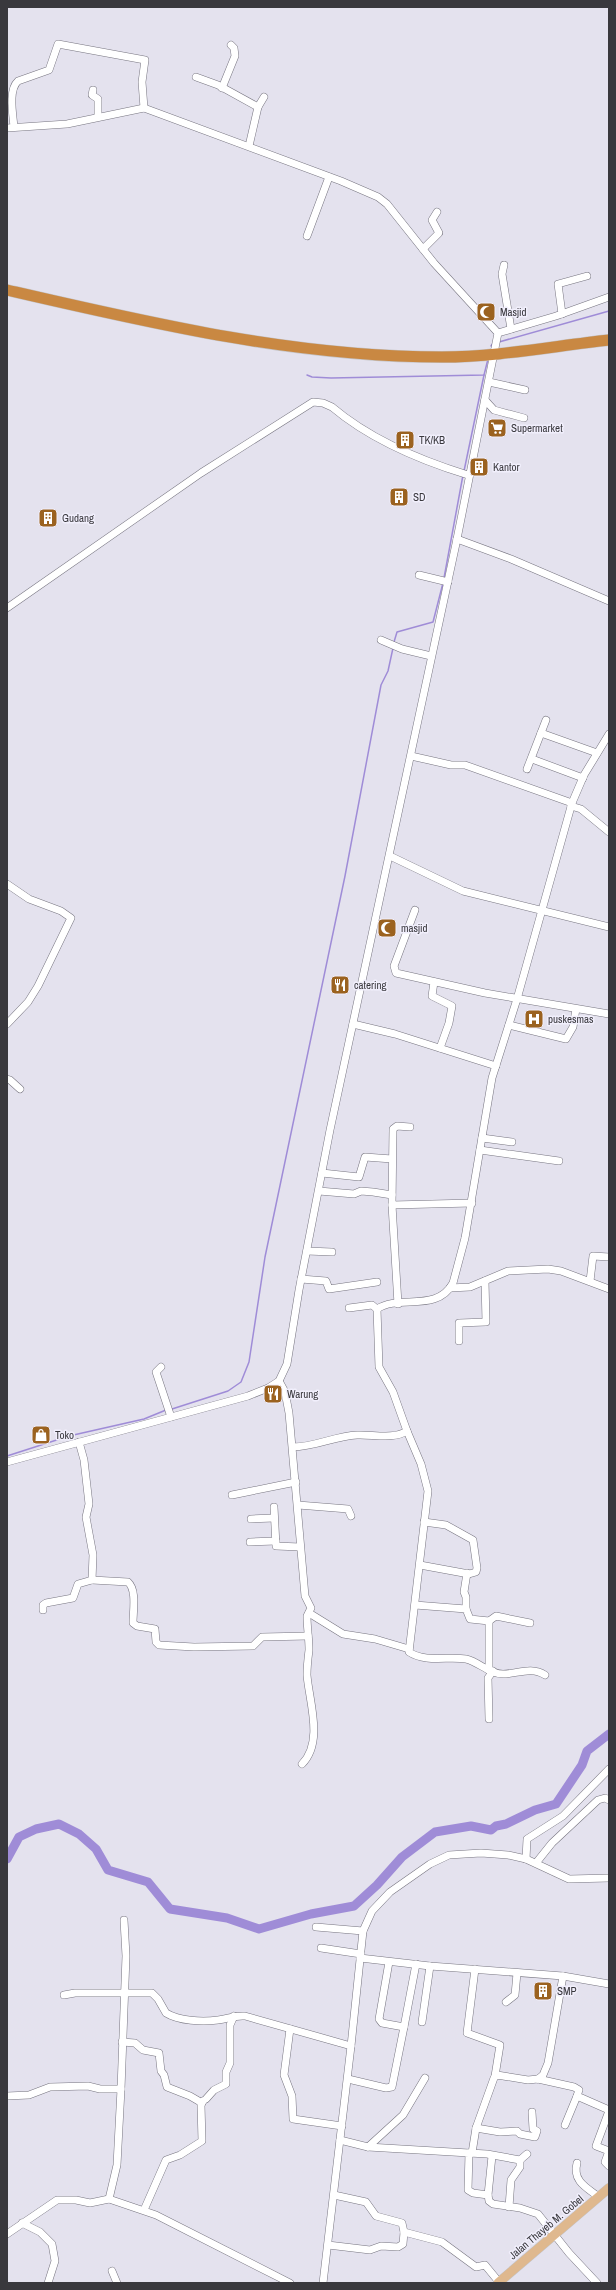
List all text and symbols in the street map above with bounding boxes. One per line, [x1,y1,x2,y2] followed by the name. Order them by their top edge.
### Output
[475,301,497,323] mosque icon: Masjid
[500,305,527,319] place label: Masjid
[486,417,508,439] supermarket icon: Supermarket
[511,421,563,435] place label: Supermarket
[394,429,416,451] building icon: TK/KB
[419,433,445,447] place label: TK/KB
[468,456,490,478] building icon: Kantor
[493,460,520,474] place label: Kantor
[388,486,410,508] building icon: SD
[413,490,426,504] place label: SD
[37,507,59,529] building icon: Gudang
[62,511,94,525] place label: Gudang
[376,917,398,939] mosque icon: masjid
[401,921,428,935] place label: masjid
[329,974,351,996] restaurant icon: catering
[354,978,387,992] place label: catering
[523,1008,545,1030] hospital icon: puskesmas
[548,1012,594,1026] place label: puskesmas
[262,1383,284,1405] restaurant icon: Warung
[287,1387,318,1401] place label: Warung
[30,1424,52,1446] shop icon: Toko
[55,1428,74,1442] place label: Toko
[532,1980,554,2002] building icon: SMP
[557,1984,577,1998] place label: SMP
[506,2192,586,2262] street label: Jalan Thayeb M. Gobel

